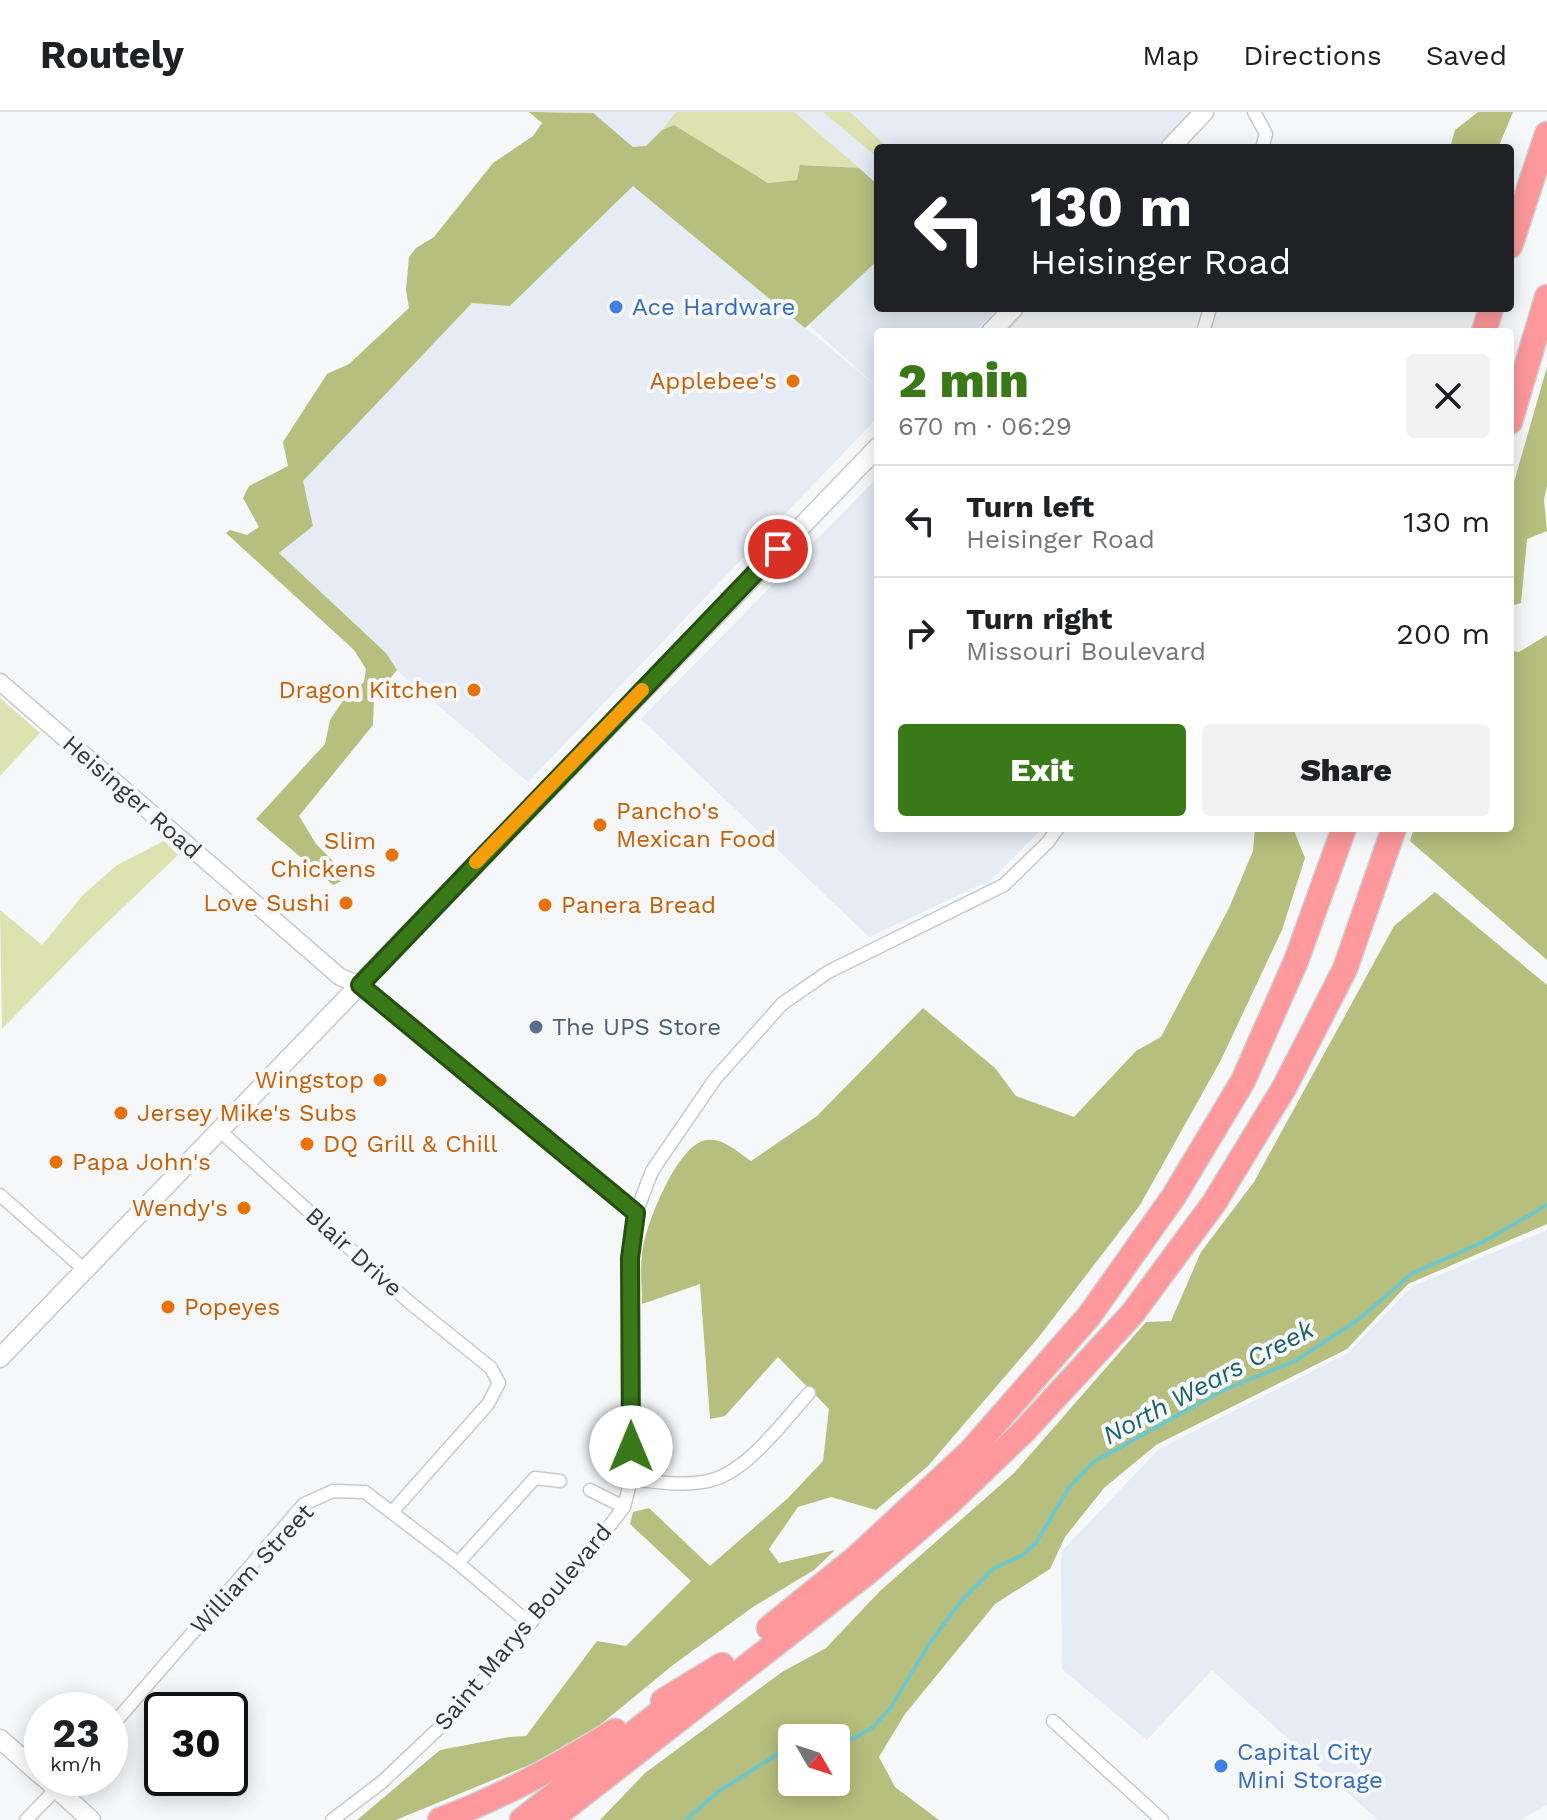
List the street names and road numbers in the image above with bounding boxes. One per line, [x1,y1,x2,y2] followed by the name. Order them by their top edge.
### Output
[57,729,207,865] street label: Heisinger Road
[300,1201,408,1303] street label: Blair Drive
[185,1498,319,1640] street label: William Street
[429,1518,617,1736] street label: Saint Marys Boulevard

